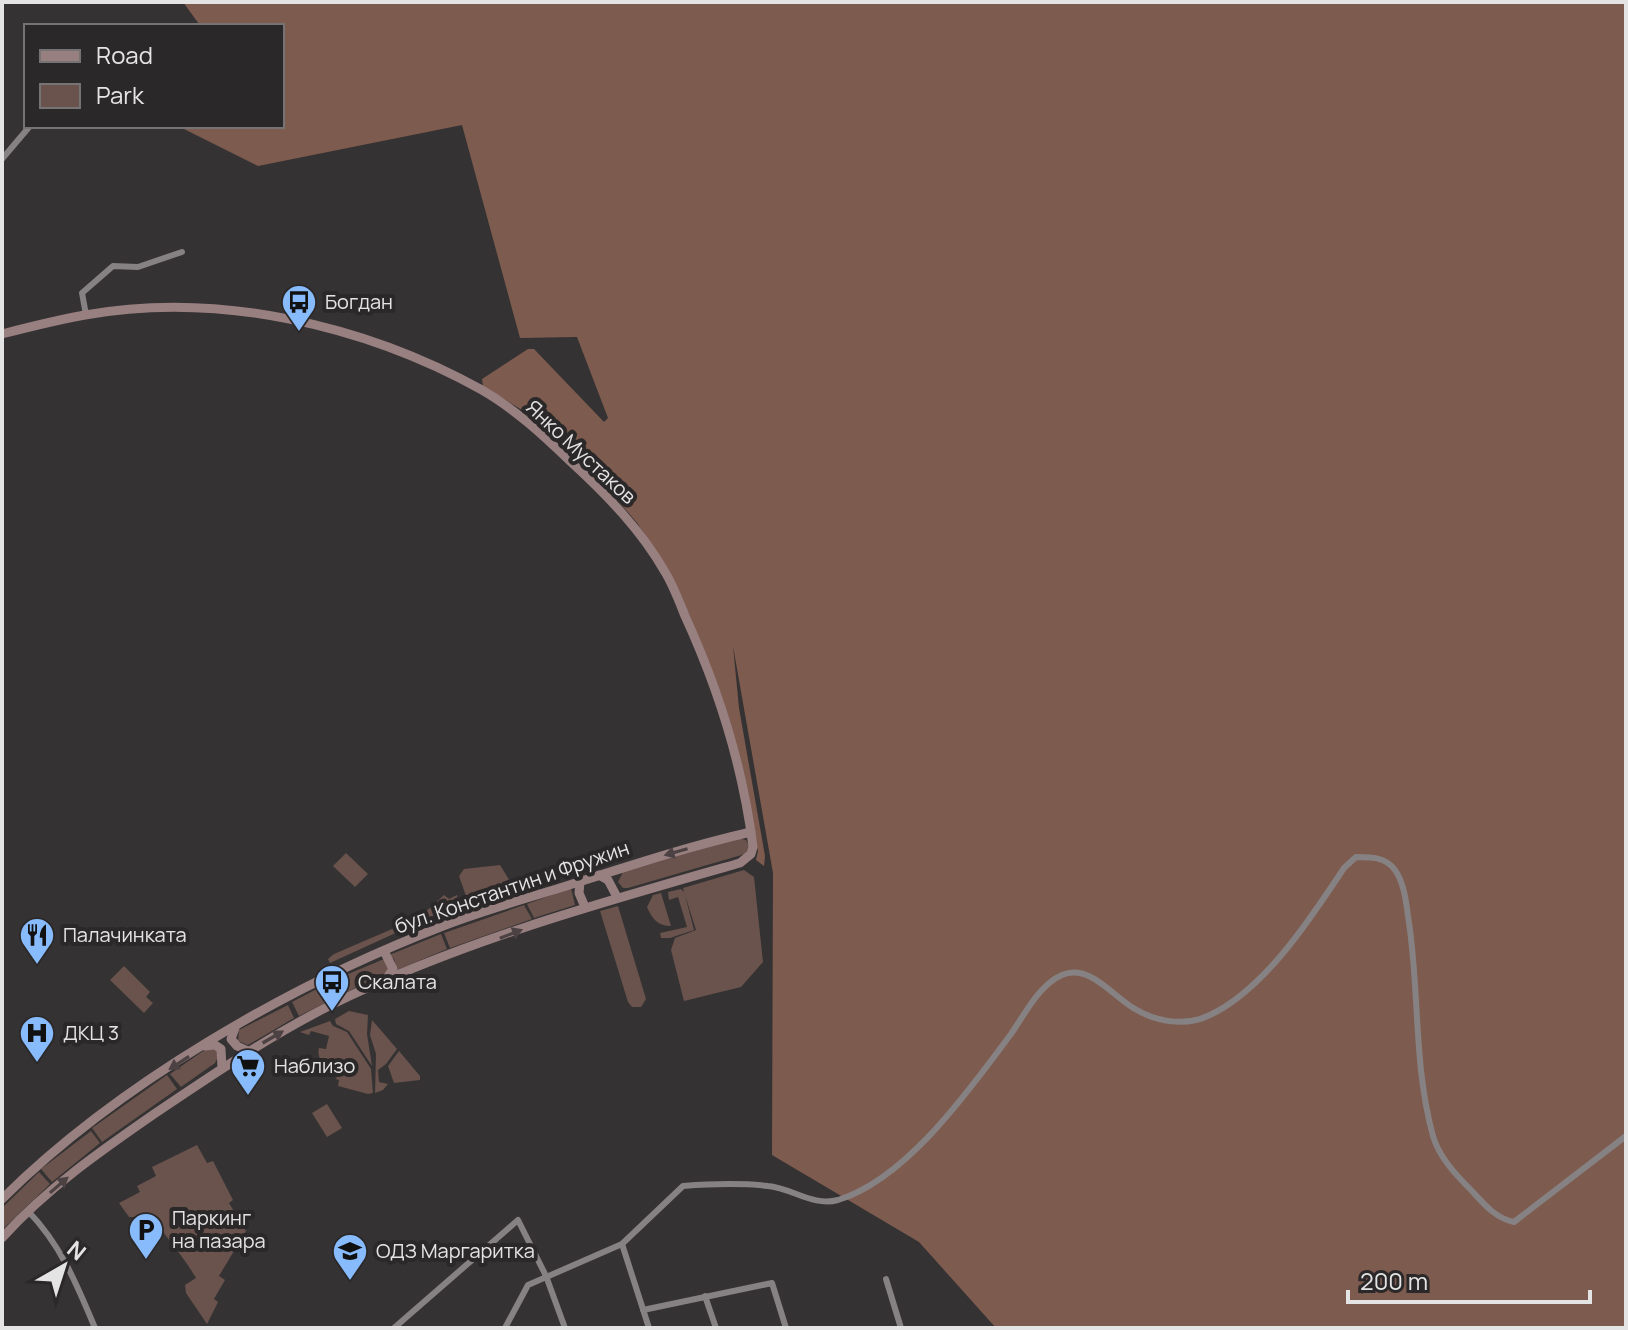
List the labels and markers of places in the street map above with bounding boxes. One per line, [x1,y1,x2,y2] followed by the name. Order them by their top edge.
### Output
[280,283,318,333] bus stop icon: Богдан
[325,288,393,315] place label: Богдан
[18,916,56,966] restaurant icon: Палачинката
[63,921,187,948] place label: Палачинката
[313,963,351,1013] bus stop icon: Скалата
[358,968,437,995] place label: Скалата
[18,1014,56,1064] hospital icon: ДКЦ 3
[63,1019,119,1046] place label: ДКЦ 3
[229,1047,267,1097] supermarket icon: Наблизо
[274,1052,355,1079] place label: Наблизо
[172,1204,266,1254] place label: Паркинг на пазара
[127,1211,165,1261] parking icon: Паркинг на пазара
[331,1232,369,1282] school or university icon: ОДЗ Маргаритка
[376,1237,535,1264] place label: ОДЗ Маргаритка

